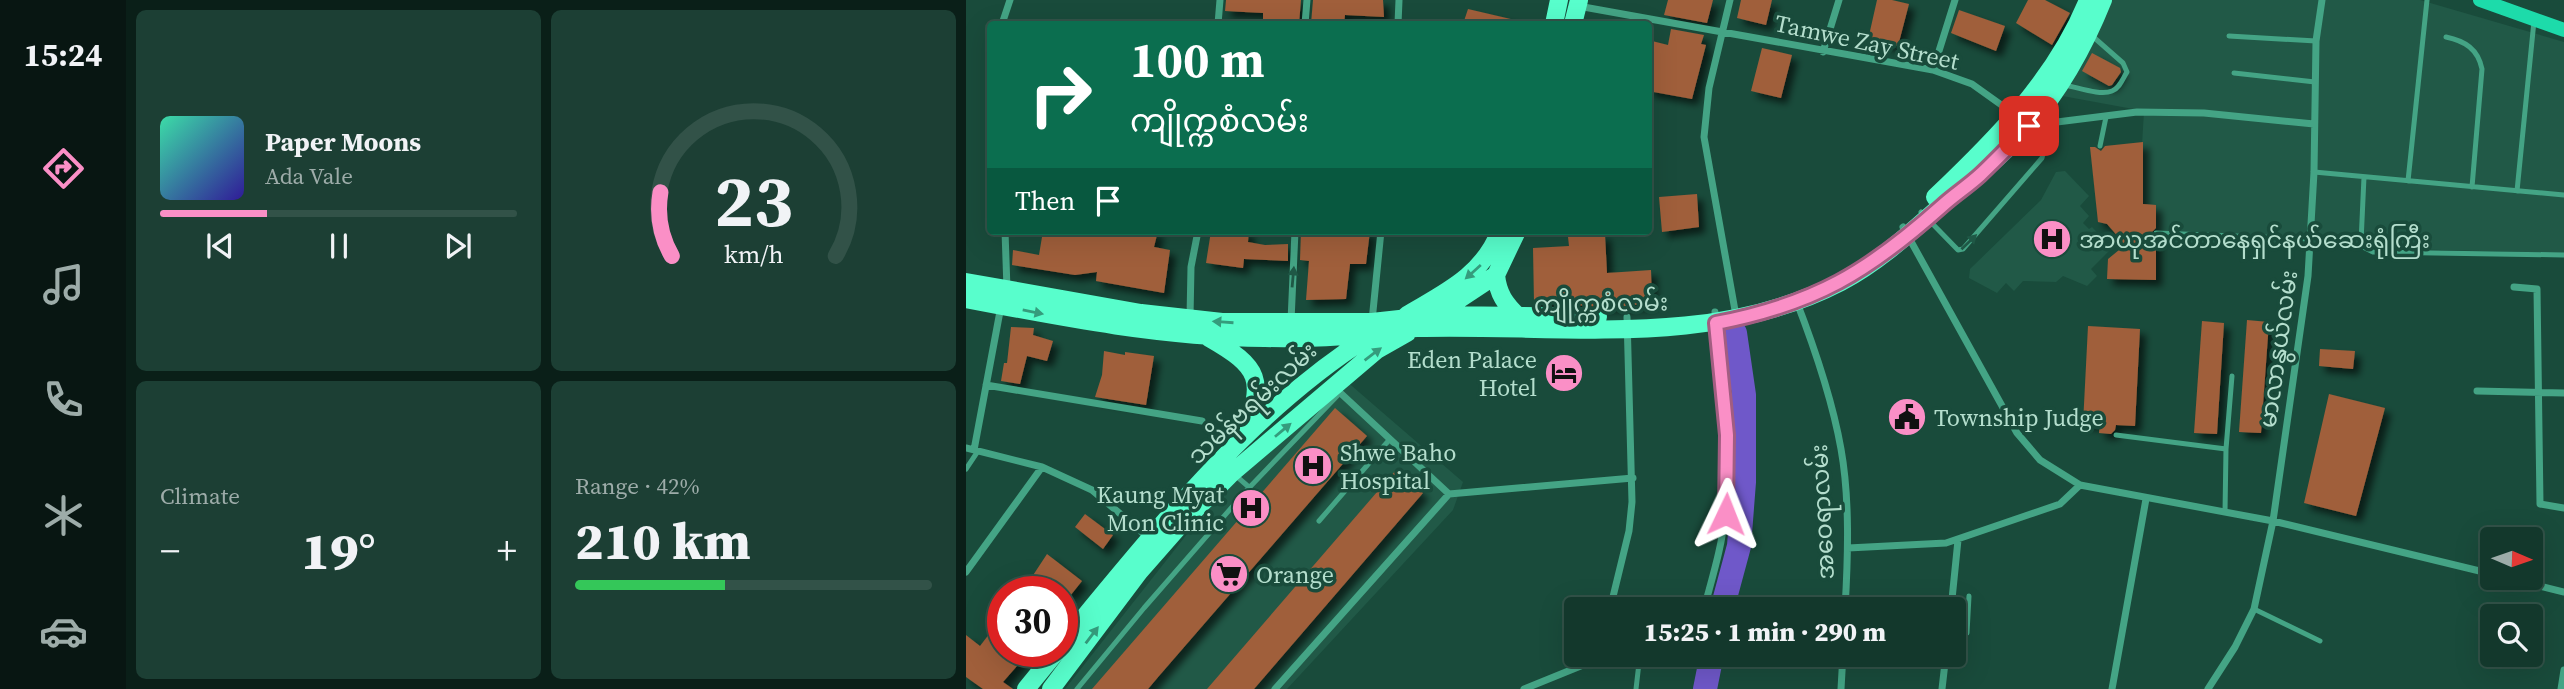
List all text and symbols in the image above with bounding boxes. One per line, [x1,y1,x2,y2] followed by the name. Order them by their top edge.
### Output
[1772,6,1962,78] street label: Tamwe Zay Street
[1130,26,1265,93] text: 100 m
[24,33,102,77] text: 15:24
[1015,49,1106,140] icon: right
[1999,96,2059,156] pin
[1130,99,1309,143] text: ကျိုက္ကစံလမ်း
[2010,107,2048,145] icon: arrive
[265,124,421,160] text: Paper Moons
[39,144,88,193] icon: directions
[714,152,793,251] text: 23
[265,160,353,192] text: Ada Vale
[1089,182,1127,220] icon: arrive
[1015,183,1075,219] text: Then
[2031,218,2073,260] hospital icon: အာယုအင်တာနေရှင်နယ်ဆေးရုံကြီး
[2079,223,2430,259] place label: အာယုအင်တာနေရှင်နယ်ဆေးရုံကြီး
[201,227,239,265] icon: previous
[320,227,358,265] icon: pause
[439,227,477,265] icon: next
[1960,234,1977,250] one-way arrow
[724,237,783,271] text: km/h
[39,260,88,309] icon: music
[1464,264,1482,280] one-way arrow
[1288,265,1299,287] one-way arrow
[2251,268,2307,430] street label: မာလာနွယ်လမ်း
[1534,285,1668,324] street label: ကျိုက္ကစံလမ်း
[1022,306,1044,317] one-way arrow
[1212,316,1234,327] one-way arrow
[1180,334,1326,474] street label: သမိန်ဗရမ်းလမ်း
[1407,343,1537,404] place label: Eden Palace Hotel
[1363,347,1381,362] one-way arrow
[1543,352,1585,394] hotel icon: Eden Palace Hotel
[39,375,88,424] icon: phone
[1886,396,1928,438] public building icon: Township Judge
[1934,401,2104,434] place label: Township Judge
[1274,422,1292,437] one-way arrow
[1340,436,1456,497] place label: Shwe Baho Hospital
[1802,443,1845,581] street label: အဝေရာလမ်း
[1292,445,1334,487] hospital icon: Shwe Baho Hospital
[575,470,700,502] text: Range · 42%
[1689,477,1763,551] position arrow
[1097,478,1224,539] place label: Kaung Myat Mon Clinic
[160,480,240,512] text: Climate
[1230,487,1272,529] hospital icon: Kaung Myat Mon Clinic
[39,491,88,540] icon: climate
[575,505,751,576] text: 210 km
[301,515,376,586] text: 19°
[160,525,180,577] text: −
[497,525,517,577] text: +
[2480,527,2543,590] north arrow
[2480,527,2543,667] map controls
[1208,553,1250,595] supermarket icon: Orange
[1256,558,1334,591] place label: Orange
[987,576,1078,667] speed limit sign: 30
[2480,604,2543,667] button: search
[39,607,88,656] icon: car
[1644,614,1886,650] text: 15:25 · 1 min · 290 m
[1085,625,1099,644] one-way arrow

